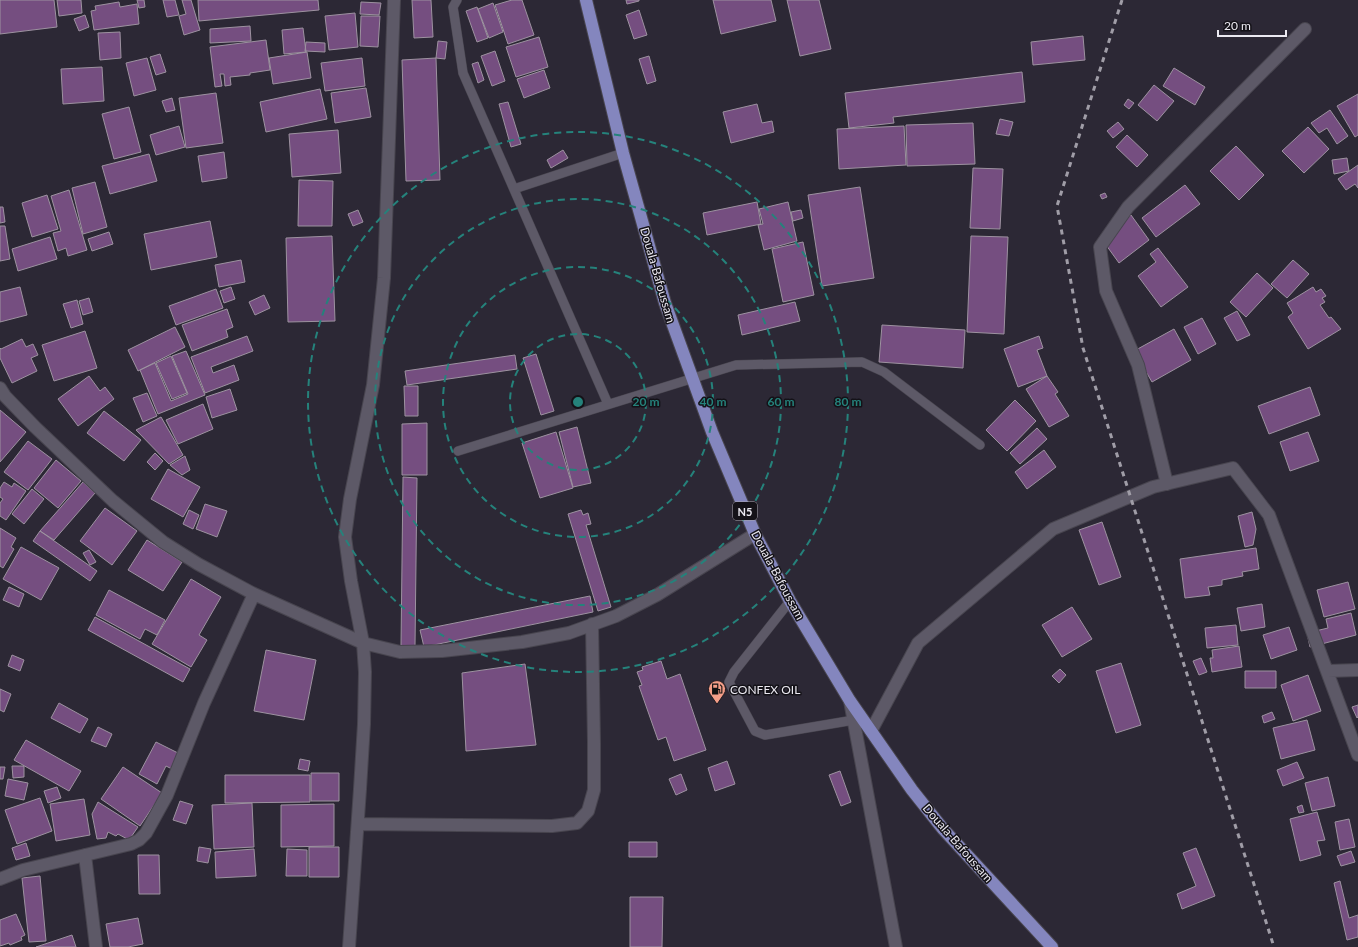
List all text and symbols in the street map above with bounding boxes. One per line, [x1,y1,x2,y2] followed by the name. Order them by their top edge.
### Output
[1218,12,1286,38] scale bar
[1224,18,1251,33] text: 20 m
[637,225,679,325] street label: Douala-Bafoussam
[633,394,659,409] text: 20 m
[700,394,726,409] text: 40 m
[768,394,794,409] text: 60 m
[835,394,861,409] text: 80 m
[571,395,585,409] centre of rings
[733,502,757,520] road number: N5
[748,528,808,622] street label: Douala-Bafoussam
[707,679,727,704] fuel station icon: CONFEX OIL
[730,682,800,697] place label: CONFEX OIL
[920,801,996,885] street label: Douala-Bafoussam

